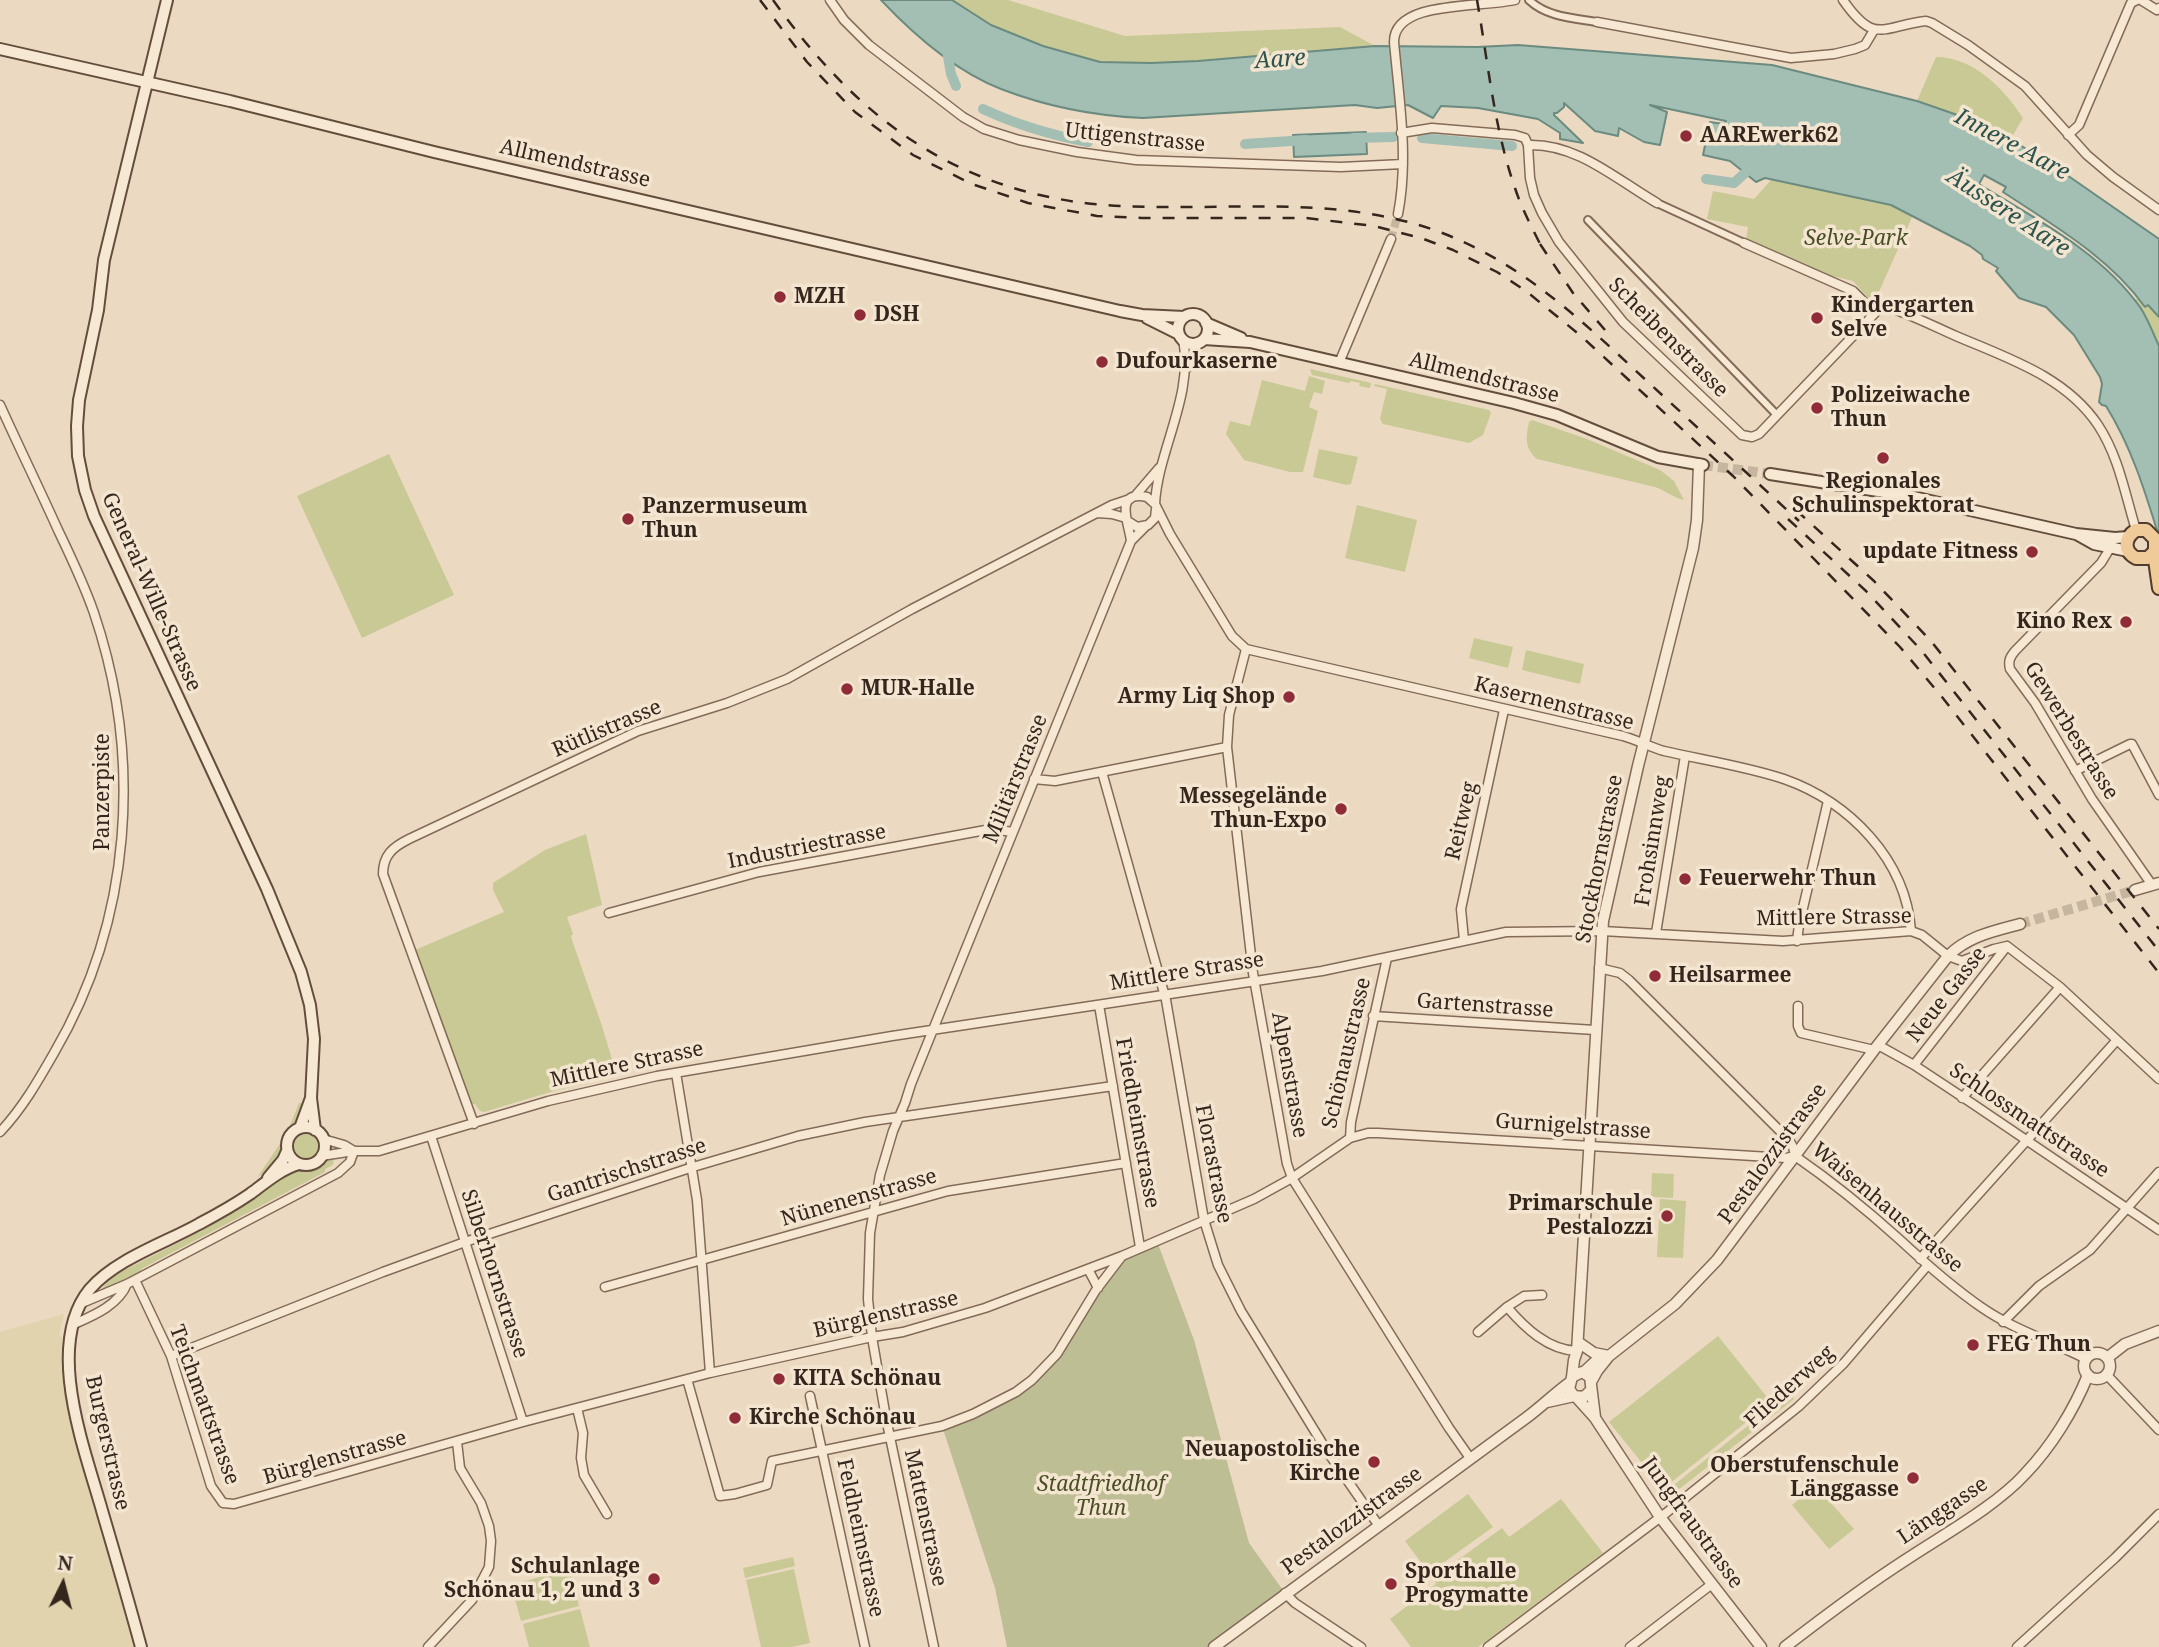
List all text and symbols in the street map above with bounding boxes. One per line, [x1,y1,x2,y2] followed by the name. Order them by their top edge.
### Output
[1254,44,1306,76] water label: Aare
[1950,103,2074,187] water label: Innere Aare
[1064,118,1206,158] street label: Uttigenstrasse
[1700,123,1838,149] place label: AAREwerk62
[1678,128,1694,144] marker: AAREwerk62
[497,134,653,194] street label: Allmendstrasse
[1941,163,2075,263] water label: Äussere Aare
[1804,226,1908,252] park label: Selve-Park
[1603,273,1733,403] street label: Scheibenstrasse
[794,284,845,310] place label: MZH
[772,289,788,305] marker: MZH
[1831,293,1974,343] place label: Kindergarten Selve
[874,302,919,328] place label: DSH
[852,307,868,323] marker: DSH
[1809,310,1825,326] marker: Kindergarten Selve
[1406,347,1562,409] street label: Allmendstrasse
[1116,349,1278,375] place label: Dufourkaserne
[1094,354,1110,370] marker: Dufourkaserne
[1831,383,1970,433] place label: Polizeiwache Thun
[1809,400,1825,416] marker: Polizeiwache Thun
[1875,450,1891,466] marker: Regionales Schulinspektorat
[1792,469,1974,519] place label: Regionales Schulinspektorat
[96,489,206,695] street label: General-Wille-Strasse
[642,494,808,544] place label: Panzermuseum Thun
[620,511,636,527] marker: Panzermuseum Thun
[1863,539,2018,565] place label: update Fitness
[2024,544,2040,560] marker: update Fitness
[2016,609,2112,635] place label: Kino Rex
[2118,614,2134,630] marker: Kino Rex
[2018,657,2124,805] street label: Gewerbestrasse
[1471,672,1637,736] street label: Kasernenstrasse
[861,676,975,702] place label: MUR-Halle
[839,681,855,697] marker: MUR-Halle
[1118,684,1275,710] place label: Army Liq Shop
[1281,689,1297,705] marker: Army Liq Shop
[549,695,665,763] street label: Rütlistrasse
[979,711,1053,847] street label: Militärstrasse
[90,733,116,851] street label: Panzerpiste
[1571,773,1629,945] street label: Stockhornstrasse
[1630,774,1676,908] street label: Frohsinnweg
[1441,779,1483,863] street label: Reitweg
[1179,784,1327,834] place label: Messegelände Thun-Expo
[1333,801,1349,817] marker: Messegelände Thun-Expo
[726,819,888,875] street label: Industriestrasse
[1699,866,1876,892] place label: Feuerwehr Thun
[1677,871,1693,887] marker: Feuerwehr Thun
[1756,904,1912,932] street label: Mittlere Strasse
[1902,942,1992,1048] street label: Neue Gasse
[1108,947,1266,997] street label: Mittlere Strasse
[1669,963,1791,989] place label: Heilsarmee
[1647,968,1663,984] marker: Heilsarmee
[1317,975,1377,1131] street label: Schönaustrasse
[1416,989,1554,1023] street label: Gartenstrasse
[1266,1010,1312,1140] street label: Alpenstrasse
[548,1036,706,1094] street label: Mittlere Strasse
[1110,1036,1164,1210] street label: Friedheimstrasse
[1944,1058,2114,1184] street label: Schlossmattstrasse
[1714,1079,1832,1229] street label: Pestalozzistrasse
[1189,1102,1237,1226] street label: Florastrasse
[1494,1109,1652,1145] street label: Gurnigelstrasse
[544,1133,710,1209] street label: Gantrischstrasse
[1806,1137,1968,1279] street label: Waisenhausstrasse
[778,1164,940,1232] street label: Nünenenstrasse
[455,1186,533,1362] street label: Silberhornstrasse
[1508,1191,1653,1241] place label: Primarschule Pestalozzi
[1659,1208,1675,1224] marker: Primarschule Pestalozzi
[811,1286,961,1344] street label: Bürglenstrasse
[163,1322,245,1488] street label: Teichmattstrasse
[1987,1332,2091,1358] place label: FEG Thun
[1965,1337,1981,1353] marker: FEG Thun
[1740,1340,1840,1434] street label: Fliederweg
[793,1366,941,1392] place label: KITA Schönau
[771,1371,787,1387] marker: KITA Schönau
[79,1373,135,1513] street label: Burgerstrasse
[749,1405,916,1431] place label: Kirche Schönau
[727,1410,743,1426] marker: Kirche Schönau
[260,1426,410,1490] street label: Bürglenstrasse
[1185,1437,1360,1487] place label: Neuapostolische Kirche
[898,1447,952,1589] street label: Mattenstrasse
[1636,1452,1748,1594] street label: Jungfraustrasse
[1710,1453,1899,1503] place label: Oberstufenschule Länggasse
[1366,1454,1382,1470] marker: Neuapostolische Kirche
[831,1456,889,1620] street label: Feldheimstrasse
[1277,1462,1427,1580] street label: Pestalozzistrasse
[1905,1470,1921,1486] marker: Oberstufenschule Länggasse
[1037,1472,1165,1522] park label: Stadtfriedhof Thun
[1893,1472,1993,1550] street label: Länggasse
[28,1549,98,1619] north arrow
[56,1549,74,1577] text: N
[444,1554,640,1604] place label: Schulanlage Schönau 1, 2 und 3
[1405,1559,1529,1609] place label: Sporthalle Progymatte
[646,1571,662,1587] marker: Schulanlage Schönau 1, 2 und 3
[1383,1576,1399,1592] marker: Sporthalle Progymatte

